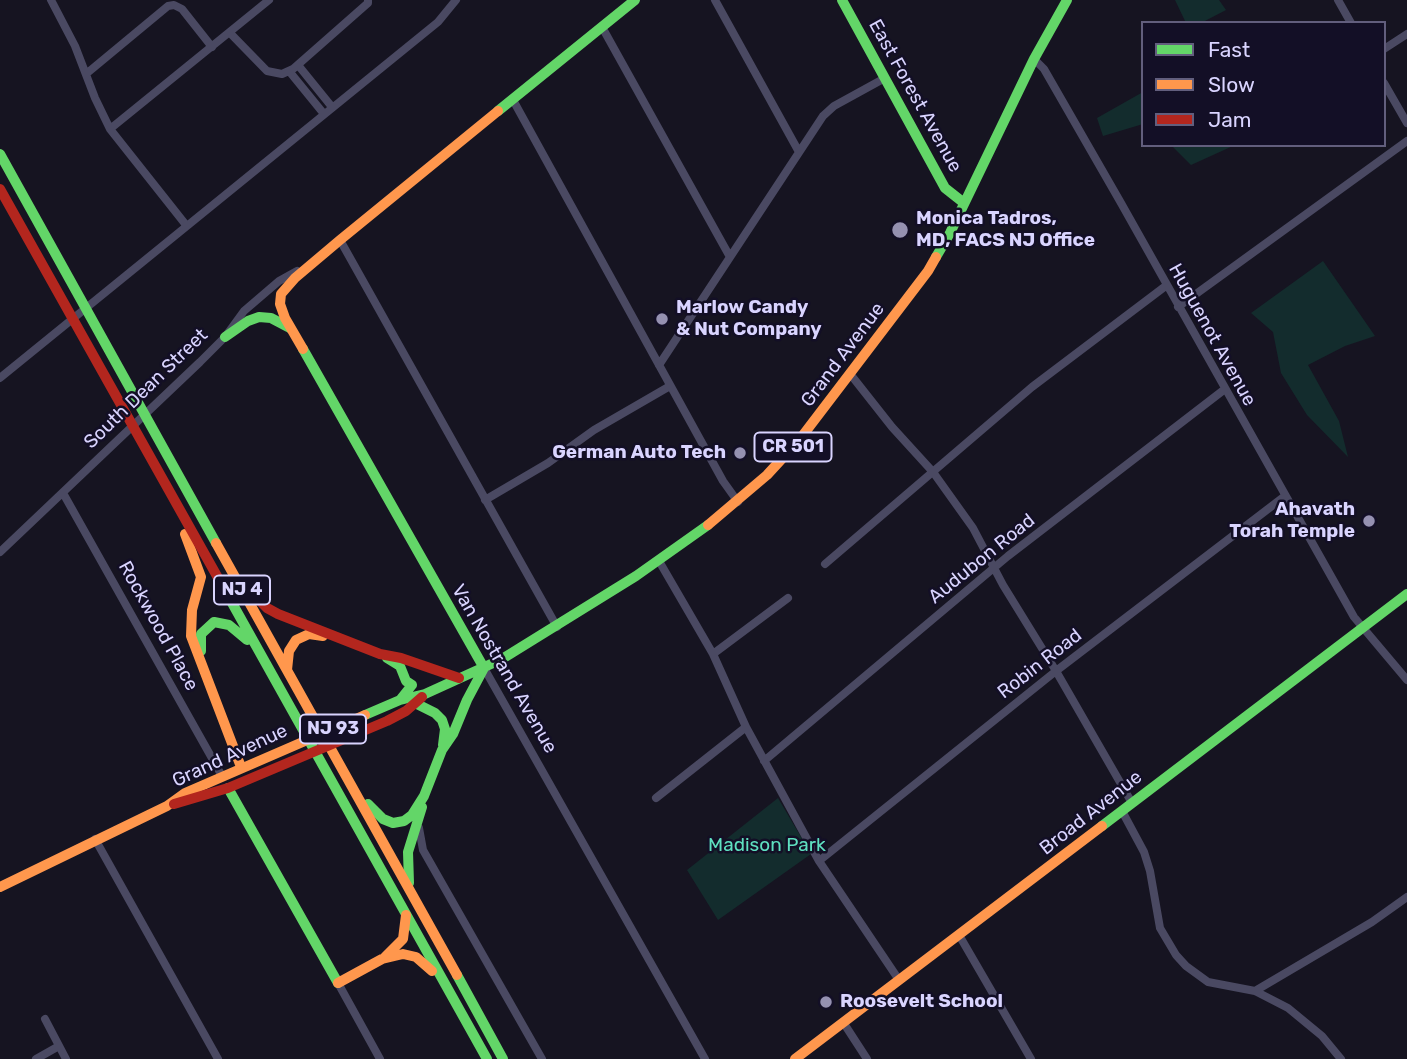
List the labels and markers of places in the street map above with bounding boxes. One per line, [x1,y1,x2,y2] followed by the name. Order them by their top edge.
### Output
[916,208,1095,252] place label: Monica Tadros, MD, FACS NJ Office
[890,220,910,240] marker: Monica Tadros, MD, FACS NJ Office
[676,297,822,341] place label: Marlow Candy & Nut Company
[654,311,670,327] marker: Marlow Candy & Nut Company
[552,442,726,464] place label: German Auto Tech
[732,445,748,461] marker: German Auto Tech
[1229,499,1355,543] place label: Ahavath Torah Temple
[1361,513,1377,529] marker: Ahavath Torah Temple
[840,991,1003,1013] place label: Roosevelt School
[818,994,834,1010] marker: Roosevelt School

